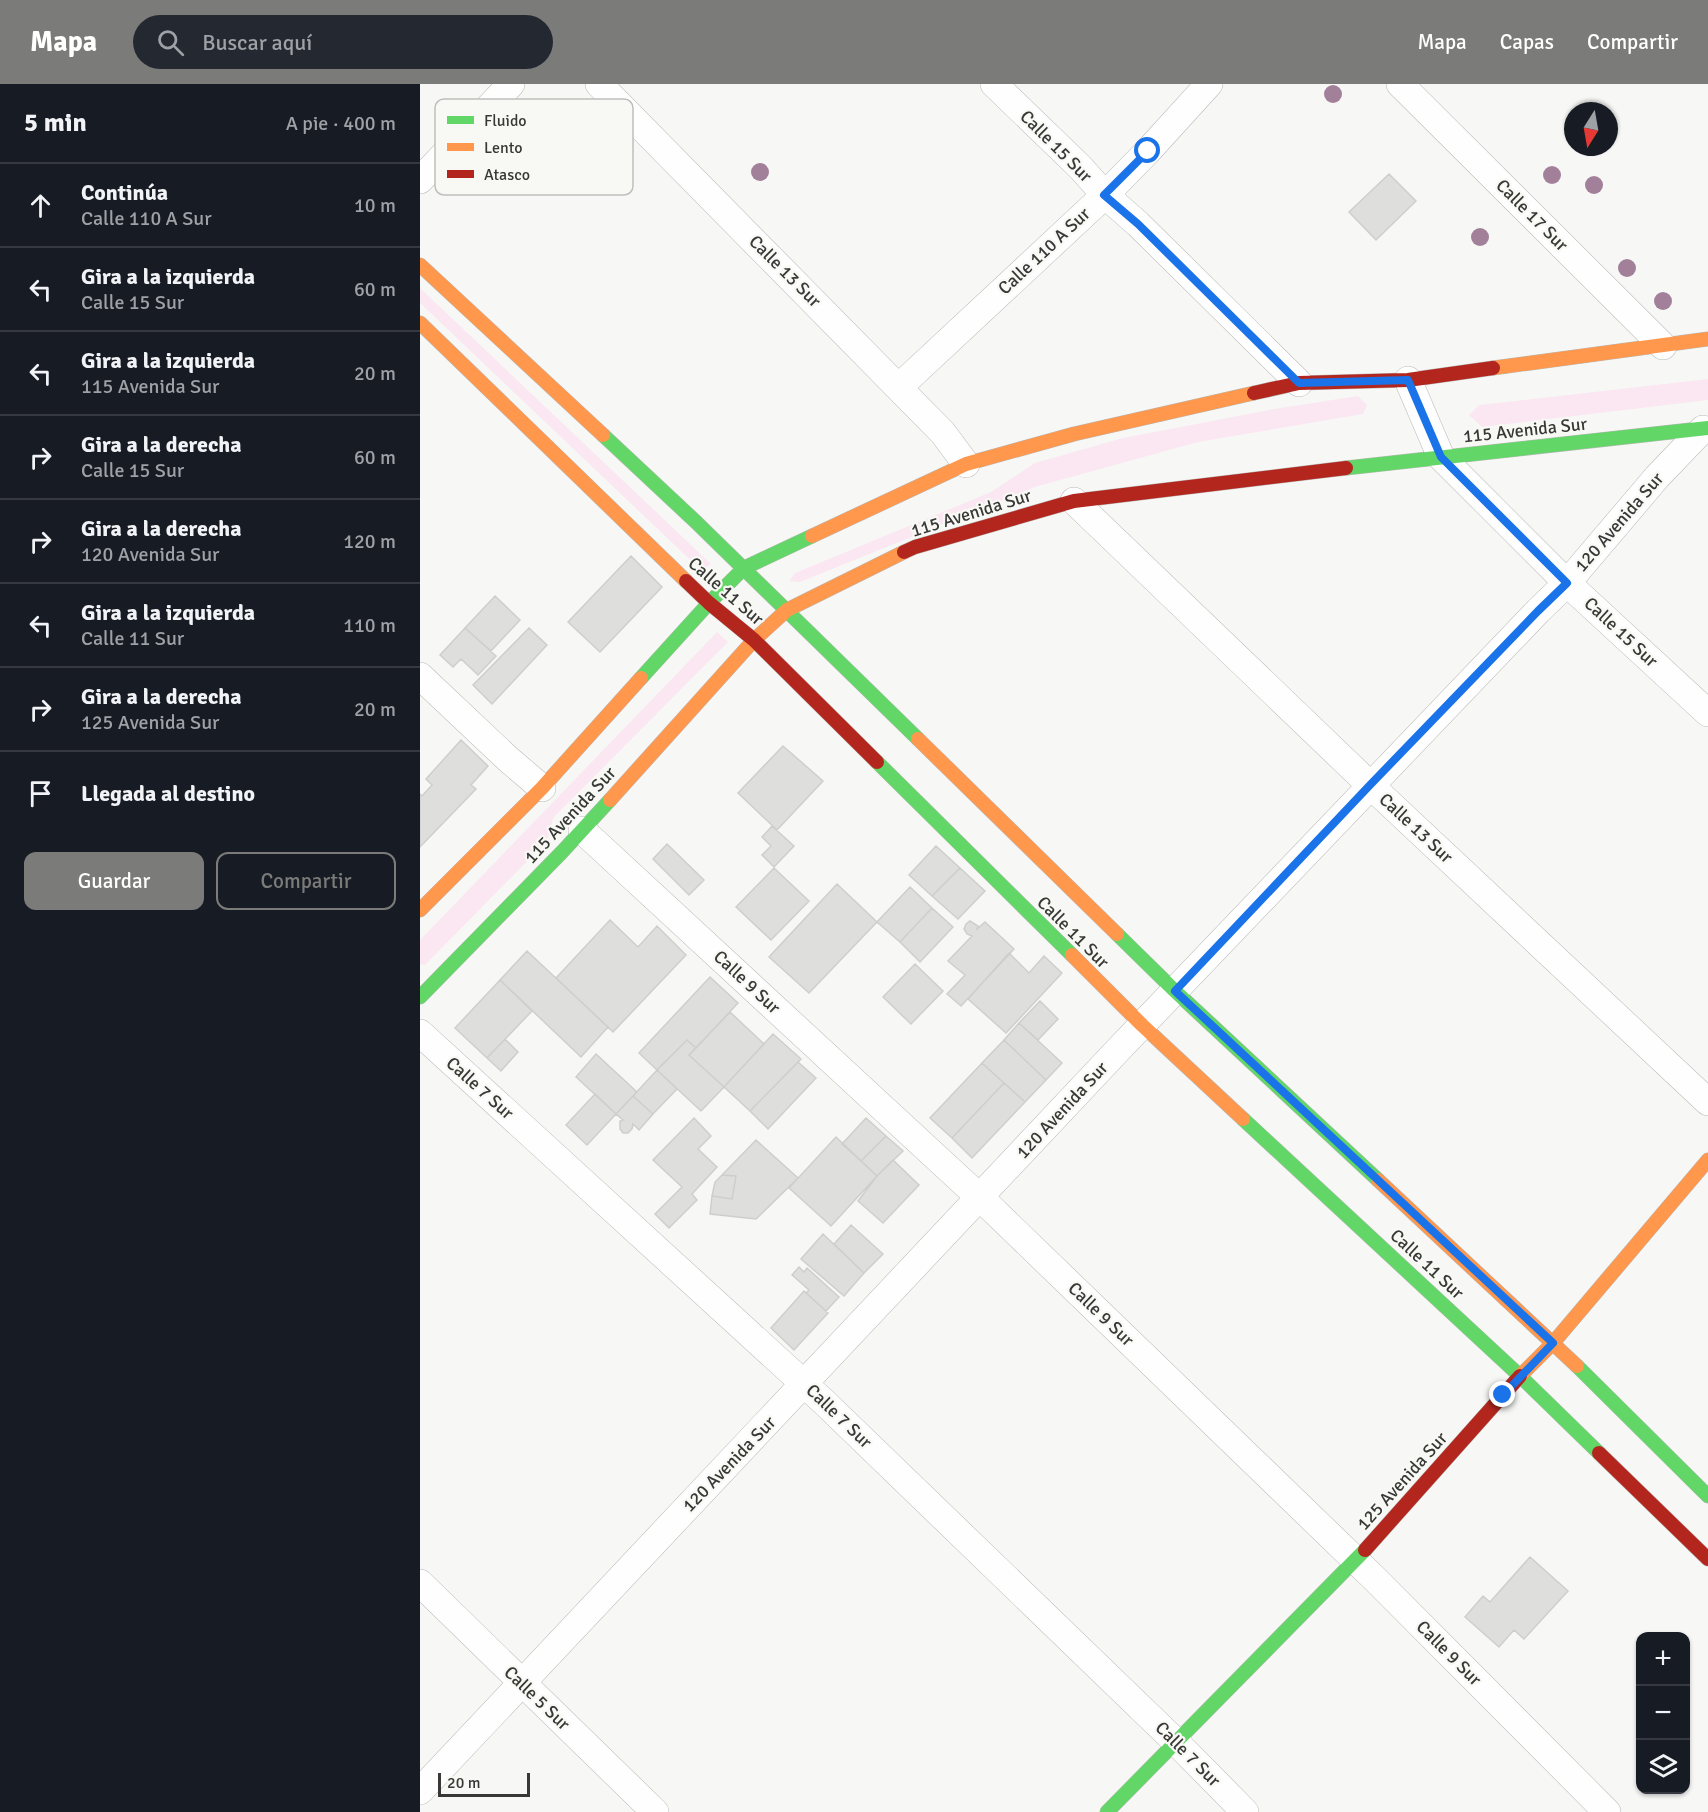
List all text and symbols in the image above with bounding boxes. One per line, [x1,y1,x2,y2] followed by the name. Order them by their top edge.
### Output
[133,15,553,69] search box
[30,25,97,59] text: Mapa
[154,26,187,59] icon: search
[202,29,312,56] text: Buscar aquí
[1417,29,1467,55] text: Mapa
[1500,29,1554,55] text: Capas
[1587,29,1678,55] text: Compartir
[435,99,633,195] legend
[1564,102,1618,156] north arrow
[1015,105,1097,187] street label: Calle 15 Sur
[24,107,87,139] text: 5 min
[286,111,396,136] text: A pie · 400 m
[484,111,527,131] text: Fluido
[1134,137,1160,163] route start
[484,138,522,158] text: Lento
[484,165,530,185] text: Atasco
[1491,174,1573,256] street label: Calle 17 Sur
[81,179,168,206] text: Continúa
[24,189,57,222] icon: ahead
[354,193,396,218] text: 10 m
[993,203,1095,299] street label: Calle 110 A Sur
[81,206,212,231] text: Calle 110 A Sur
[744,230,826,312] street label: Calle 13 Sur
[81,263,255,290] text: Gira a la izquierda
[24,273,57,306] icon: left
[354,277,396,302] text: 60 m
[81,290,184,315] text: Calle 15 Sur
[81,347,255,374] text: Gira a la izquierda
[24,357,57,390] icon: left
[354,361,396,386] text: 20 m
[81,374,219,399] text: 115 Avenida Sur
[1462,413,1588,447] street label: 115 Avenida Sur
[81,431,242,458] text: Gira a la derecha
[24,441,57,474] icon: right
[354,445,396,470] text: 60 m
[81,458,184,483] text: Calle 15 Sur
[1570,467,1668,576] street label: 120 Avenida Sur
[908,484,1034,542] street label: 115 Avenida Sur
[81,515,242,542] text: Gira a la derecha
[24,525,57,558] icon: right
[343,529,396,554] text: 120 m
[81,542,219,567] text: 120 Avenida Sur
[684,552,769,630] street label: Calle 11 Sur
[1580,592,1663,672] street label: Calle 15 Sur
[81,599,255,626] text: Gira a la izquierda
[24,609,57,642] icon: left
[343,613,396,638] text: 110 m
[81,626,184,651] text: Calle 11 Sur
[81,683,242,710] text: Gira a la derecha
[24,693,57,726] icon: right
[354,697,396,722] text: 20 m
[81,710,219,735] text: 125 Avenida Sur
[519,762,621,868] street label: 115 Avenida Sur
[24,777,57,810] icon: arrive
[81,780,255,807] text: Llegada al destino
[1375,788,1458,868] street label: Calle 13 Sur
[24,852,204,910] button: Guardar
[216,852,396,910] button: Compartir
[1032,891,1114,973] street label: Calle 11 Sur
[709,946,785,1019] street label: Calle 9 Sur
[442,1052,519,1124] street label: Calle 7 Sur
[1011,1057,1113,1163] street label: 120 Avenida Sur
[1386,1224,1469,1304] street label: Calle 11 Sur
[1063,1277,1139,1351] street label: Calle 9 Sur
[801,1379,877,1453] street label: Calle 7 Sur
[1489,1381,1515,1407] route end
[678,1411,780,1516] street label: 120 Avenida Sur
[1352,1427,1452,1535] street label: 125 Avenida Sur
[1412,1616,1486,1690] street label: Calle 9 Sur
[1636,1632,1690,1794] map controls
[1636,1632,1690,1686] button: +
[499,1661,575,1735] street label: Calle 5 Sur
[1636,1686,1690,1740] button: −
[1151,1717,1225,1791] street label: Calle 7 Sur
[1636,1740,1690,1794] button: layers
[438,1770,530,1798] scale bar
[447,1773,481,1793] text: 20 m

